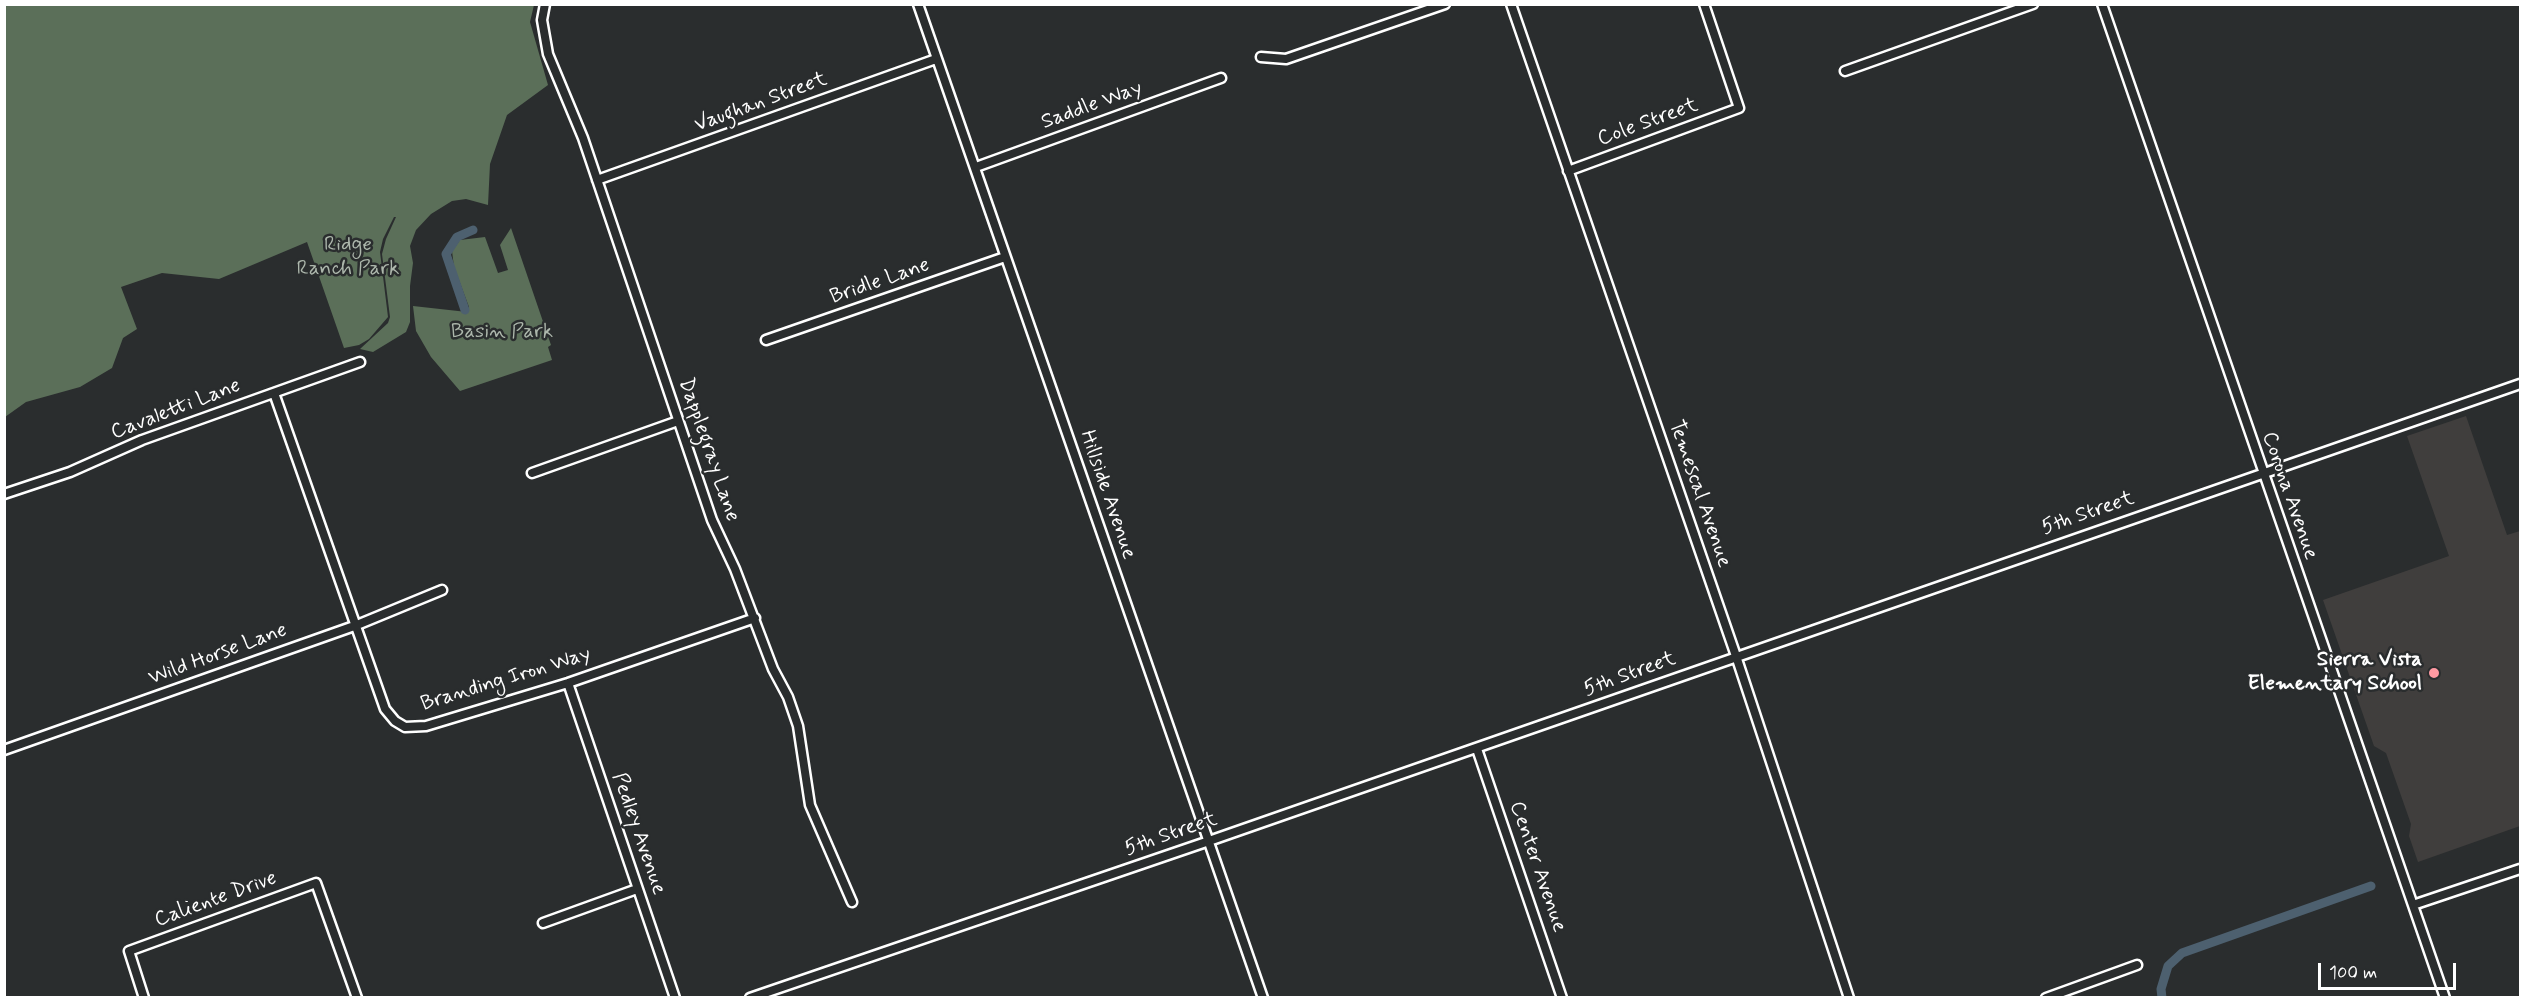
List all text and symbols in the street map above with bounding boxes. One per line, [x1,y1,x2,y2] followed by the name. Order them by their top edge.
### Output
[691,67,831,139] street label: Vaughan Street
[1038,76,1146,136] street label: Saddle Way
[1594,93,1702,153] street label: Cole Street
[297,233,399,283] park label: Ridge Ranch Park
[827,253,933,311] street label: Bridle Lane
[451,320,553,346] park label: Basin Park
[108,374,244,446] street label: Cavaletti Lane
[672,375,744,525] street label: Dapplegray Lane
[1662,417,1736,571] street label: Temescal Avenue
[1073,427,1141,563] street label: Hillside Avenue
[2255,429,2323,563] street label: Corona Avenue
[2038,486,2138,542] street label: 5th Street
[145,618,291,692] street label: Wild Horse Lane
[418,642,594,718] street label: Branding Iron Way
[1581,647,1679,703] street label: 5th Street
[2247,648,2422,698] place label: Sierra Vista Elementary School
[2427,666,2441,680] marker: Sierra Vista Elementary School
[605,770,671,898] street label: Pedley Avenue
[1503,798,1571,936] street label: Center Avenue
[1121,807,1221,863] street label: 5th Street
[152,866,280,934] street label: Caliente Drive
[2321,951,2459,989] scale bar
[2329,961,2377,985] text: 100 m

